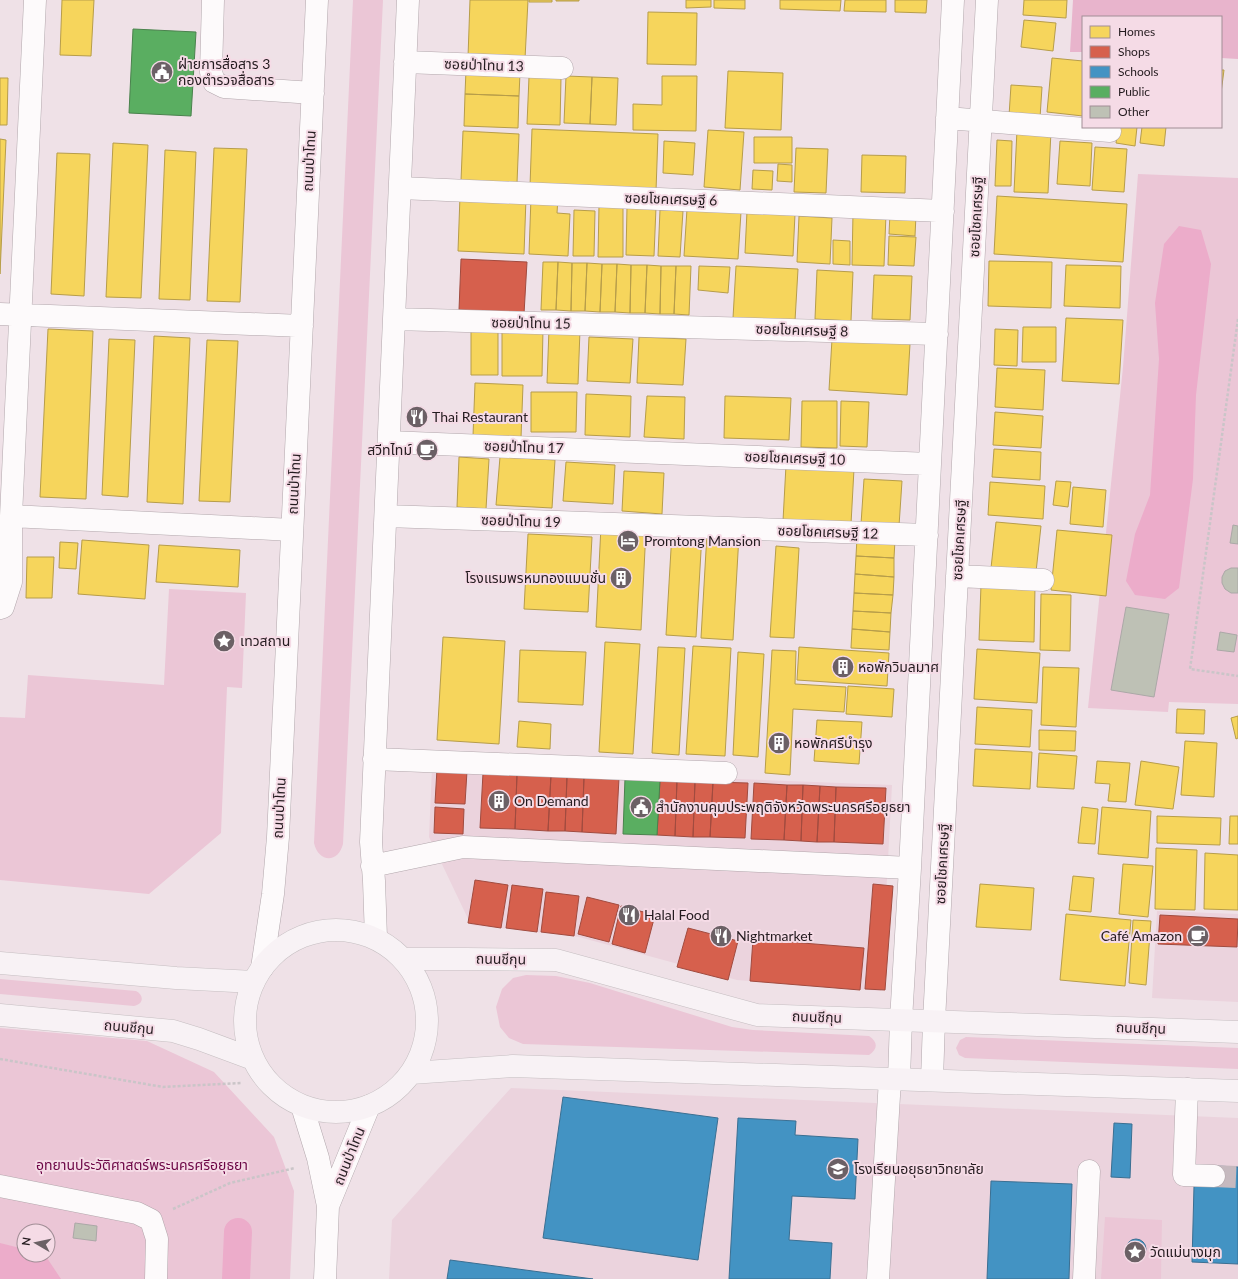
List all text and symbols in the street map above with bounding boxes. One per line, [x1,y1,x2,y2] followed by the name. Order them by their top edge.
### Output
[1082,16,1222,128] legend
[1118,24,1155,39] text: Homes
[1118,44,1150,59] text: Shops
[178,54,274,88] place label: ฝ่ายการสื่อสาร 3 กองตำรวจสื่อสาร
[444,55,524,74] street label: ซอยป่าโทน 13
[149,59,175,85] public building icon: ฝ่ายการสื่อสาร 3 กองตำรวจสื่อสาร
[1118,64,1159,79] text: Schools
[1118,84,1150,99] text: Public
[1118,104,1150,119] text: Other
[298,130,319,192] street label: ถนนป่าโทน
[965,176,986,258] street label: ซอยโชคเศรษฐี
[624,188,718,209] street label: ซอยโชคเศรษฐี 6
[491,313,571,332] street label: ซอยป่าโทน 15
[755,319,849,340] street label: ซอยโชคเศรษฐี 8
[404,404,430,430] restaurant icon: Thai Restaurant
[432,408,528,425] place label: Thai Restaurant
[414,437,440,463] cafe icon: สวีทไทม์
[484,437,564,456] street label: ซอยป่าโทน 17
[367,441,412,458] place label: สวีทไทม์
[744,447,846,468] street label: ซอยโชคเศรษฐี 10
[283,453,304,515] street label: ถนนป่าโทน
[948,499,969,581] street label: ซอยโชคเศรษฐี
[481,511,561,530] street label: ซอยป่าโทน 19
[777,521,879,542] street label: ซอยโชคเศรษฐี 12
[615,528,641,554] hotel icon: Promtong Mansion
[644,532,761,549] place label: Promtong Mansion
[608,565,634,591] building icon: โรงแรมพรหมทองแมนชั่น
[465,569,606,586] place label: โรงแรมพรหมทองแมนชั่น
[211,628,237,654] place icon: เทวสถาน
[240,632,290,649] place label: เทวสถาน
[830,654,856,680] building icon: หอพักวิมลมาศ
[858,658,939,675] place label: หอพักวิมลมาศ
[766,730,792,756] building icon: หอพักศรีบำรุง
[794,734,873,752] place label: หอพักศรีบำรุง
[268,777,289,839] street label: ถนนป่าโทน
[486,788,512,814] building icon: On Demand
[514,792,589,809] place label: On Demand
[628,794,654,820] public building icon: สำนักงานคุมประพฤติจังหวัดพระนครศรีอยุธยา
[656,798,910,816] place label: สำนักงานคุมประพฤติจังหวัดพระนครศรีอยุธยา
[931,823,952,905] street label: ซอยโชคเศรษฐี
[616,902,642,928] restaurant icon: Halal Food
[644,906,710,923] place label: Halal Food
[708,923,734,949] restaurant icon: Nightmarket
[1185,923,1211,949] cafe icon: Café Amazon
[736,927,813,944] place label: Nightmarket
[1101,927,1182,944] place label: Café Amazon
[476,950,526,968] street label: ถนนชีกุน
[792,1007,842,1027] street label: ถนนชีกุน
[103,1016,155,1038] street label: ถนนชีกุน
[1116,1018,1166,1038] street label: ถนนชีกุน
[329,1124,368,1187] street label: ถนนป่าโทน
[36,1156,248,1174] park label: อุทยานประวัติศาสตร์พระนครศรีอยุธยา
[825,1156,851,1182] school or university icon: โรงเรียนอยุธยาวิทยาลัย
[854,1160,984,1178] place label: โรงเรียนอยุธยาวิทยาลัย
[16,1223,56,1263] north arrow
[19,1236,33,1247] text: N
[1122,1239,1148,1265] place icon: วัดแม่นางมุก
[1150,1243,1221,1261] place label: วัดแม่นางมุก

